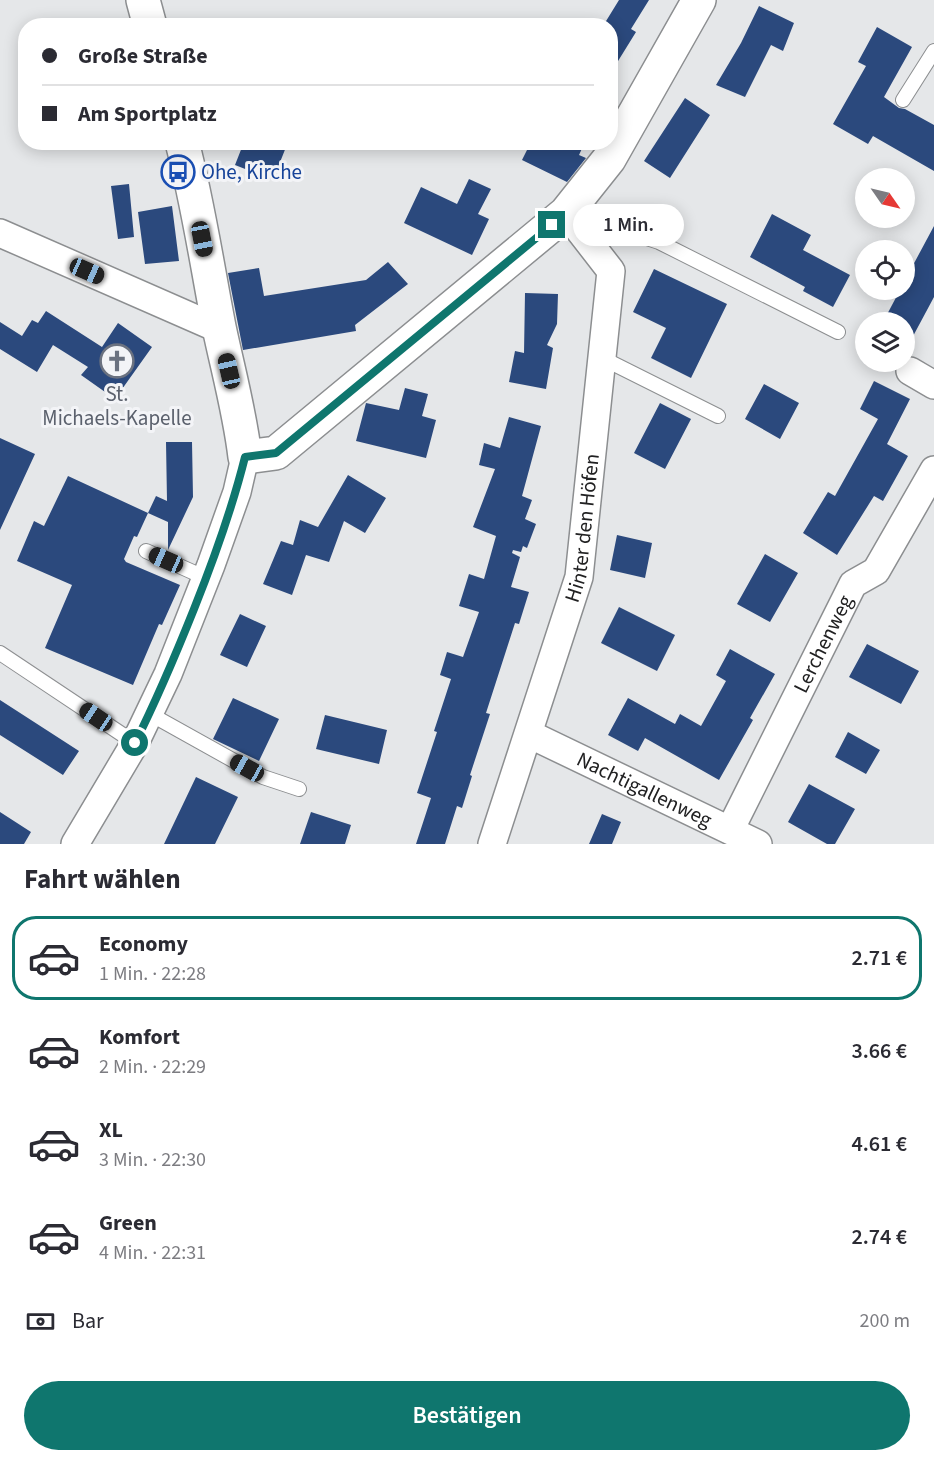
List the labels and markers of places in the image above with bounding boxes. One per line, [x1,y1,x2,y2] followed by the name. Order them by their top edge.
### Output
[160,154,196,190] bus stop icon: Ohe, Kirche
[201,157,302,187] place label: Ohe, Kirche
[99,343,135,379] church icon: St. Michaels-Kapelle
[42,379,192,433] place label: St. Michaels-Kapelle

